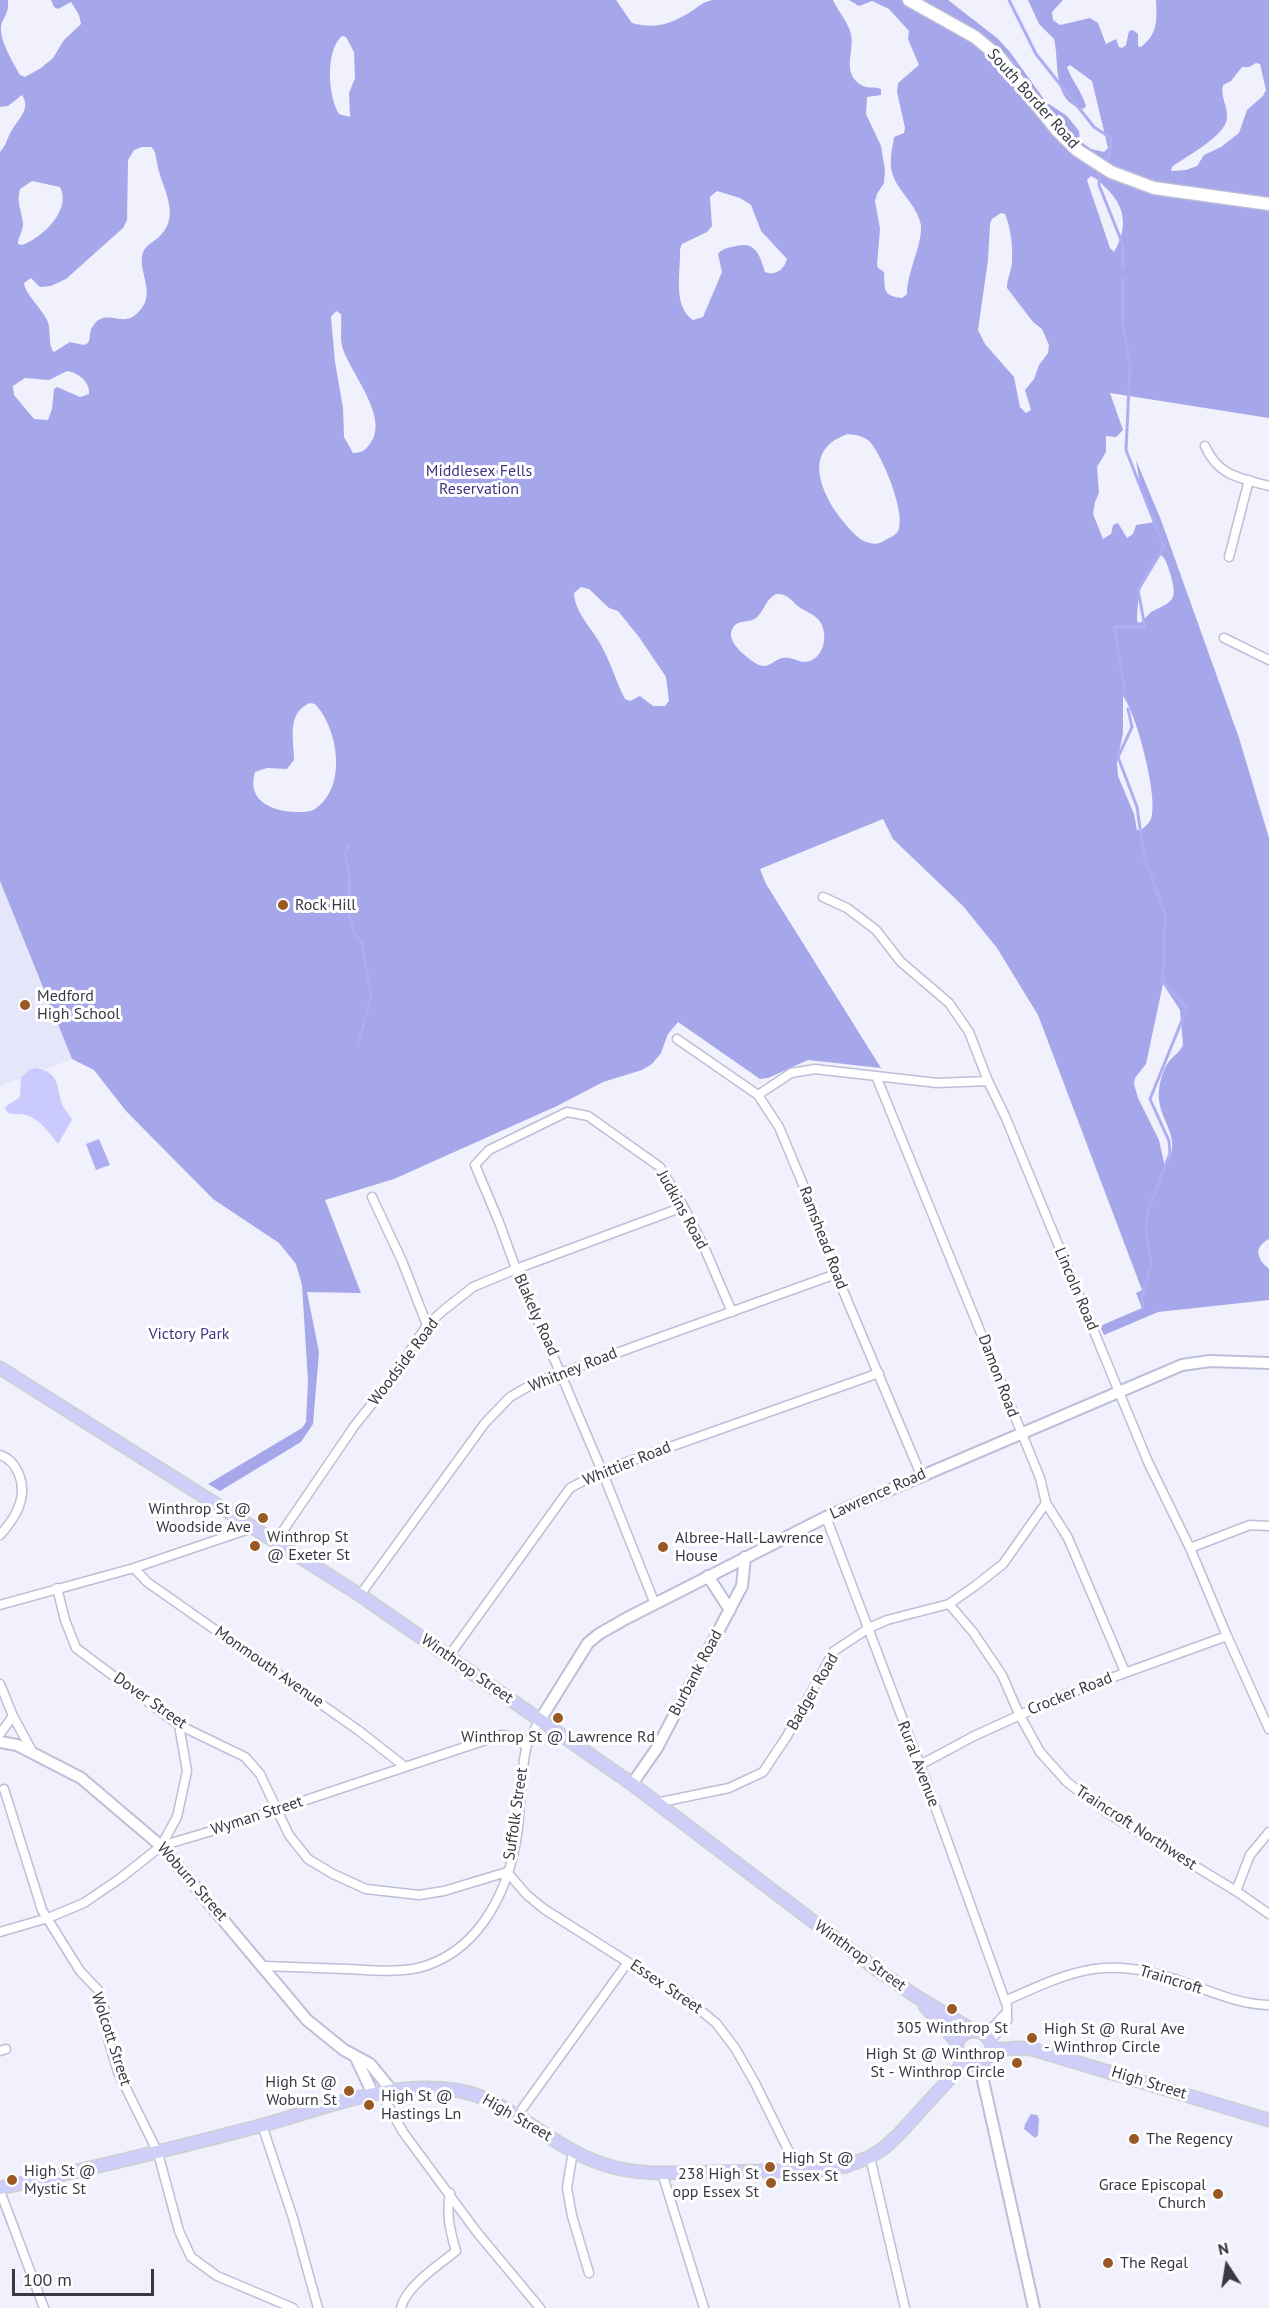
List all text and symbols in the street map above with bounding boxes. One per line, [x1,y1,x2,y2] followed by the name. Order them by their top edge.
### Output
[983,45,1083,153] street label: South Border Road
[426,461,532,499] park label: Middlesex Fells Reservation
[295,895,356,915] place label: Rock Hill
[276,898,290,912] marker: Rock Hill
[37,986,120,1024] place label: Medford High School
[18,998,32,1012] marker: Medford High School
[652,1167,712,1253] street label: Judkins Road
[795,1184,851,1292] street label: Ramshead Road
[1050,1245,1102,1333] street label: Lincoln Road
[509,1271,563,1359] street label: Blakely Road
[365,1315,443,1409] street label: Woodside Road
[148,1324,230,1344] park label: Victory Park
[973,1332,1023,1420] street label: Damon Road
[526,1344,620,1396] street label: Whitney Road
[580,1438,674,1490] street label: Whittier Road
[827,1464,929,1524] street label: Lawrence Road
[148,1499,251,1537] place label: Winthrop St @ Woodside Ave
[256,1511,270,1525] marker: Winthrop St @ Woodside Ave
[267,1527,350,1565] place label: Winthrop St @ Exeter St
[675,1528,824,1566] place label: Albree-Hall-Lawrence House
[248,1539,262,1553] marker: Winthrop St @ Exeter St
[656,1540,670,1554] marker: Albree-Hall-Lawrence House
[211,1622,327,1712] street label: Monmouth Avenue
[665,1627,727,1719] street label: Burbank Road
[417,1630,517,1708] street label: Winthrop Street
[783,1650,843,1734] street label: Badger Road
[1025,1668,1115,1720] street label: Crocker Road
[110,1669,190,1733] street label: Dover Street
[551,1711,565,1725] marker: Winthrop St @ Lawrence Rd
[893,1718,943,1810] street label: Rural Avenue
[461,1727,655,1747] place label: Winthrop St @ Lawrence Rd
[500,1767,532,1861] street label: Suffolk Street
[1072,1782,1200,1874] street label: Traincroft Northwest
[209,1792,305,1840] street label: Wyman Street
[153,1839,231,1925] street label: Woburn Street
[811,1916,909,1996] street label: Winthrop Street
[626,1956,706,2018] street label: Essex Street
[1137,1961,1205,1999] street label: Traincroft
[87,1990,135,2088] street label: Wolcott Street
[945,2002,959,2016] marker: 305 Winthrop St
[896,2018,1008,2038] place label: 305 Winthrop St
[1044,2019,1185,2057] place label: High St @ Rural Ave - Winthrop Circle
[1025,2031,1039,2045] marker: High St @ Rural Ave - Winthrop Circle
[866,2044,1005,2082] place label: High St @ Winthrop St - Winthrop Circle
[1010,2056,1024,2070] marker: High St @ Winthrop St - Winthrop Circle
[1109,2062,1189,2104] street label: High Street
[265,2072,337,2110] place label: High St @ Woburn St
[342,2084,356,2098] marker: High St @ Woburn St
[381,2086,461,2124] place label: High St @ Hastings Ln
[479,2090,555,2146] street label: High Street
[362,2098,376,2112] marker: High St @ Hastings Ln
[1146,2129,1233,2149] place label: The Regency
[1127,2132,1141,2146] marker: The Regency
[782,2148,854,2186] place label: High St @ Essex St
[763,2160,777,2174] marker: High St @ Essex St
[24,2161,96,2199] place label: High St @ Mystic St
[673,2164,759,2202] place label: 238 High St opp Essex St
[5,2173,19,2187] marker: High St @ Mystic St
[1099,2175,1206,2213] place label: Grace Episcopal Church
[764,2176,778,2190] marker: 238 High St opp Essex St
[1211,2187,1225,2201] marker: Grace Episcopal Church
[1197,2236,1257,2296] north arrow
[1216,2238,1230,2259] text: N
[1120,2253,1188,2273] place label: The Regal
[1101,2256,1115,2270] marker: The Regal
[15,2257,158,2295] scale bar
[23,2268,72,2291] text: 100 m

